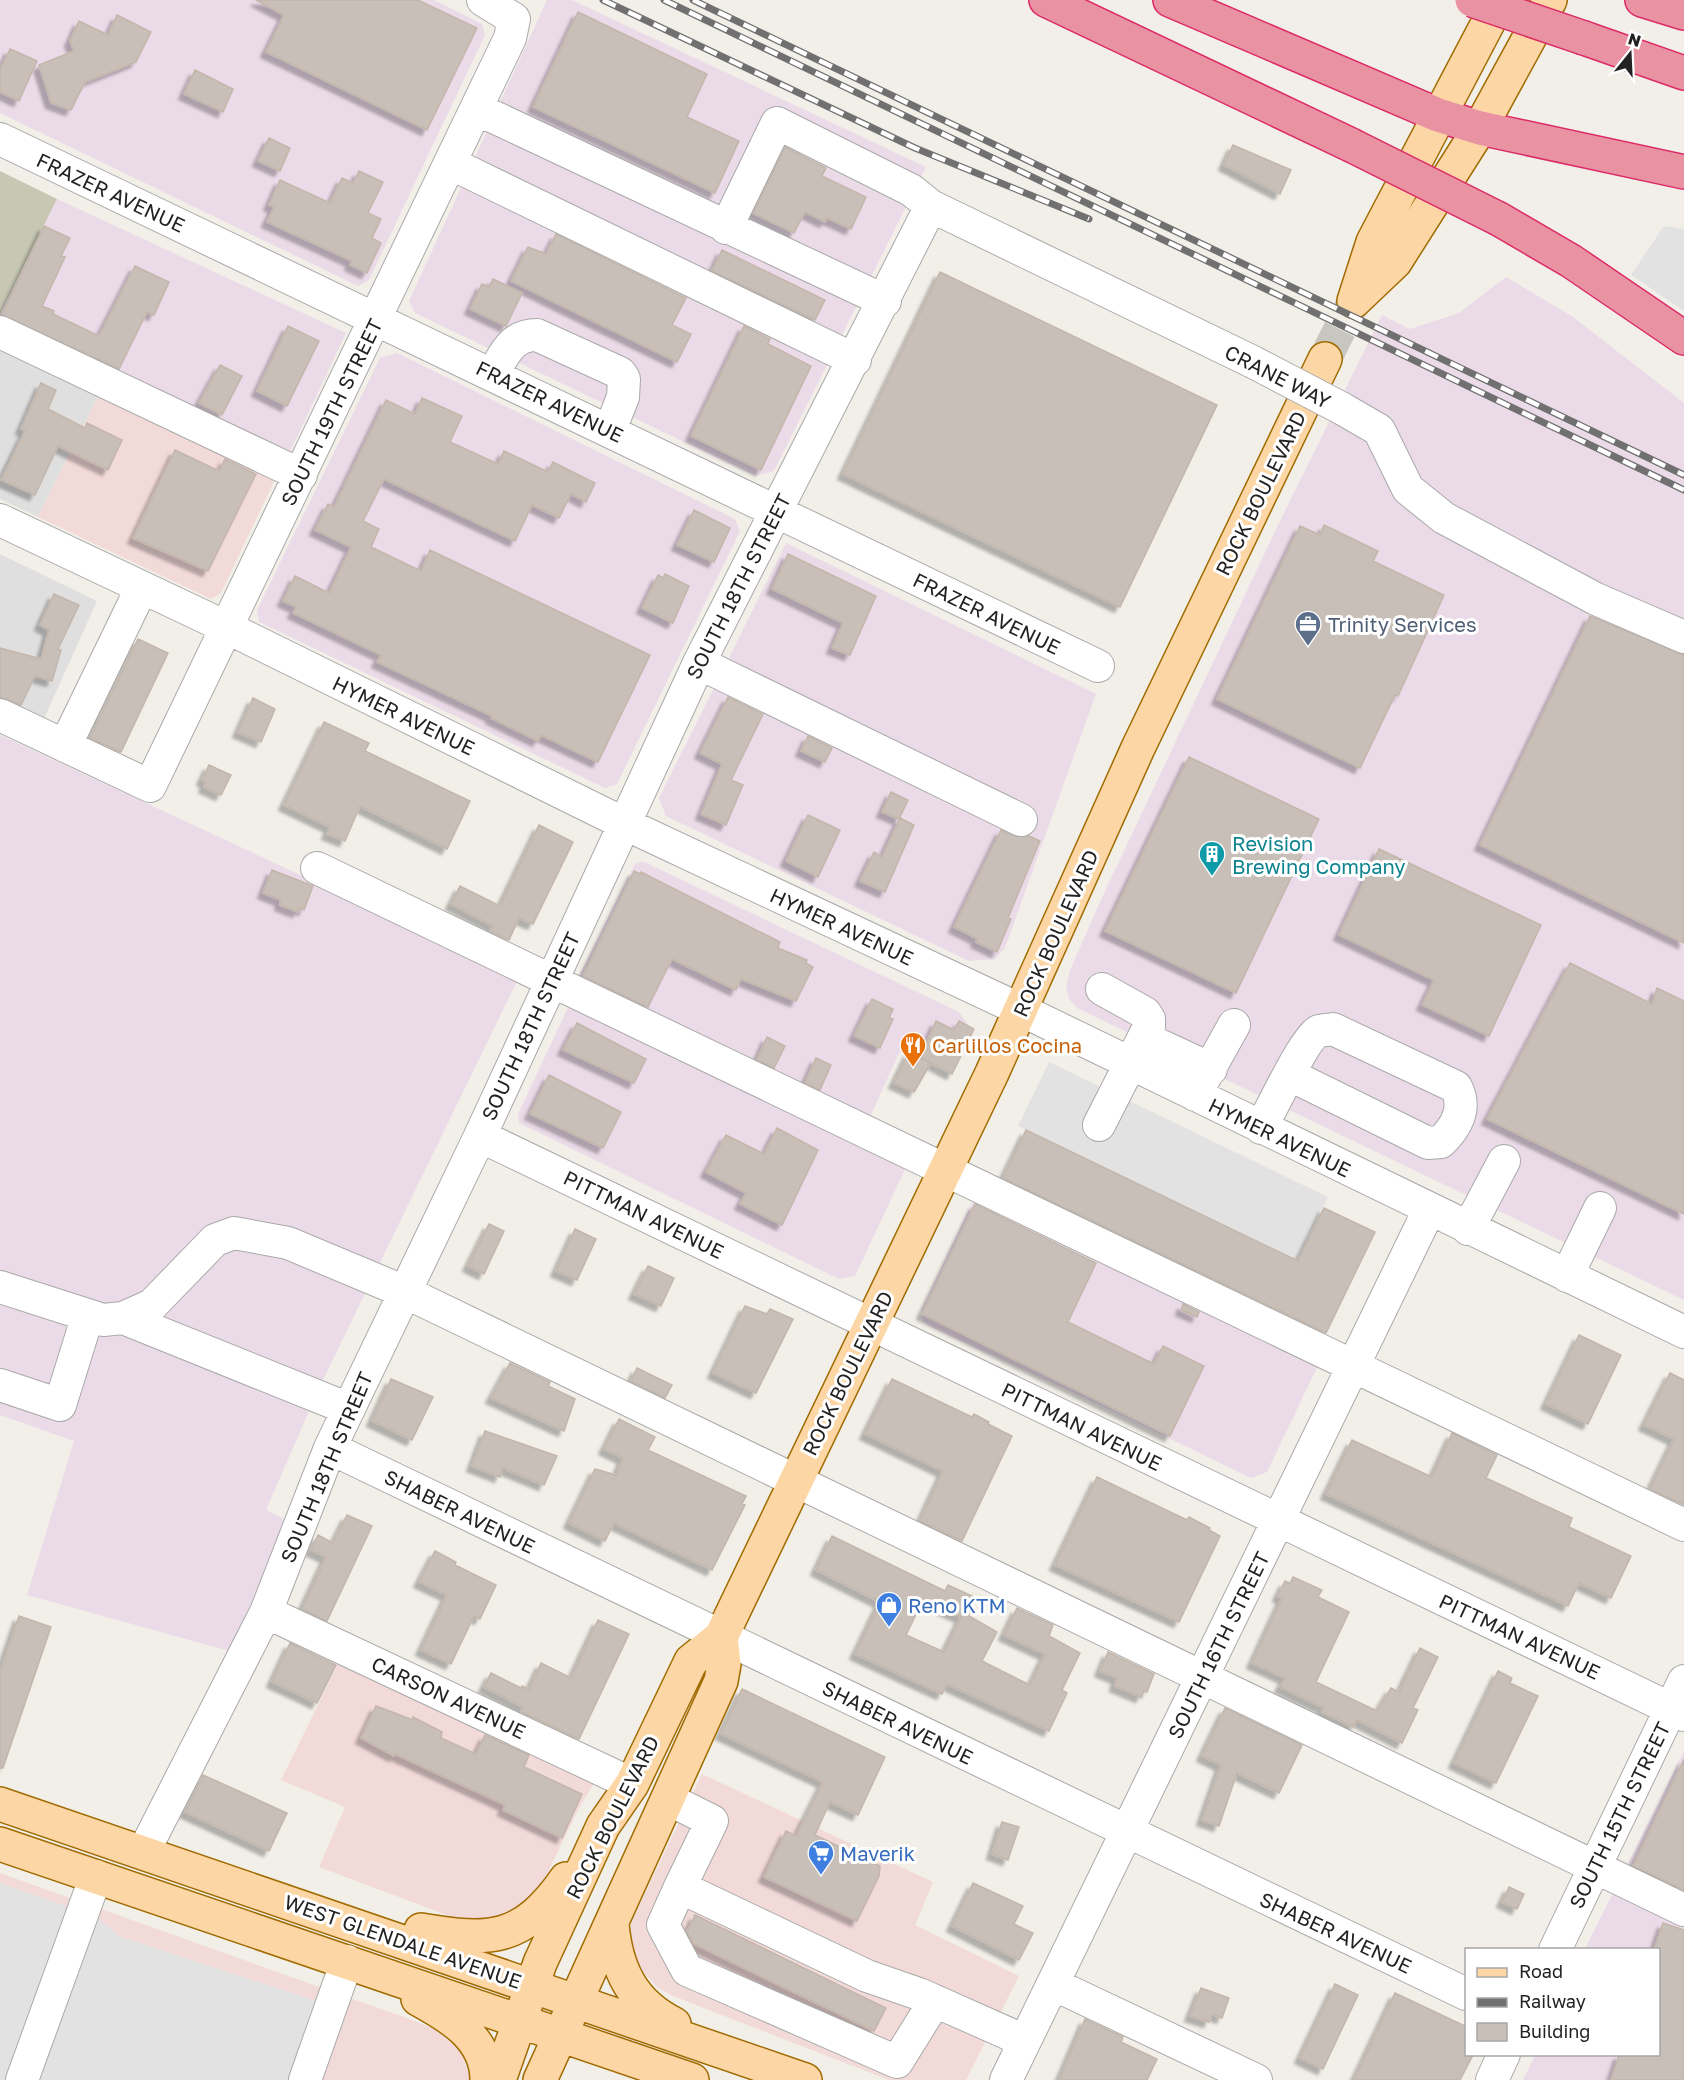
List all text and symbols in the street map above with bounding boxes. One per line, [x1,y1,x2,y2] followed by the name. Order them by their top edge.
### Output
[1600,24,1660,84] north arrow
[1626,28,1644,51] text: N
[33,147,189,237] street label: FRAZER AVENUE
[275,315,387,509] street label: SOUTH 19TH STREET
[1221,339,1335,413] street label: CRANE WAY
[472,355,628,447] street label: FRAZER AVENUE
[1210,407,1310,579] street label: ROCK BOULEVARD
[681,489,795,683] street label: SOUTH 18TH STREET
[909,567,1065,659] street label: FRAZER AVENUE
[1293,609,1323,647] office icon: Trinity Services
[1328,612,1476,636] place label: Trinity Services
[329,670,479,760] street label: HYMER AVENUE
[1232,831,1406,878] place label: Revision Brewing Company
[1197,839,1227,877] building icon: Revision Brewing Company
[1007,846,1103,1020] street label: ROCK BOULEVARD
[767,882,917,970] street label: HYMER AVENUE
[476,928,584,1124] street label: SOUTH 18TH STREET
[898,1030,928,1068] restaurant icon: Carlillos Cocina
[932,1033,1082,1057] place label: Carlillos Cocina
[1205,1092,1355,1182] street label: HYMER AVENUE
[560,1165,728,1263] street label: PITTMAN AVENUE
[797,1287,897,1459] street label: ROCK BOULEVARD
[275,1368,377,1566] street label: SOUTH 18TH STREET
[998,1377,1166,1475] street label: PITTMAN AVENUE
[381,1464,539,1558] street label: SHABER AVENUE
[1162,1548,1274,1742] street label: SOUTH 16TH STREET
[1436,1588,1604,1684] street label: PITTMAN AVENUE
[874,1590,904,1628] shop icon: Reno KTM
[908,1593,1006,1617] place label: Reno KTM
[368,1651,530,1743] street label: CARSON AVENUE
[819,1675,977,1769] street label: SHABER AVENUE
[1563,1718,1675,1912] street label: SOUTH 15TH STREET
[560,1731,664,1903] street label: ROCK BOULEVARD
[806,1838,836,1876] supermarket icon: Maverik
[840,1841,915,1865] place label: Maverik
[1256,1886,1416,1978] street label: SHABER AVENUE
[281,1889,525,1993] street label: WEST GLENDALE AVENUE
[1465,1948,1660,2056] legend
[1519,1960,1563,1982] text: Road
[1519,1990,1586,2012] text: Railway
[1519,2020,1590,2042] text: Building

